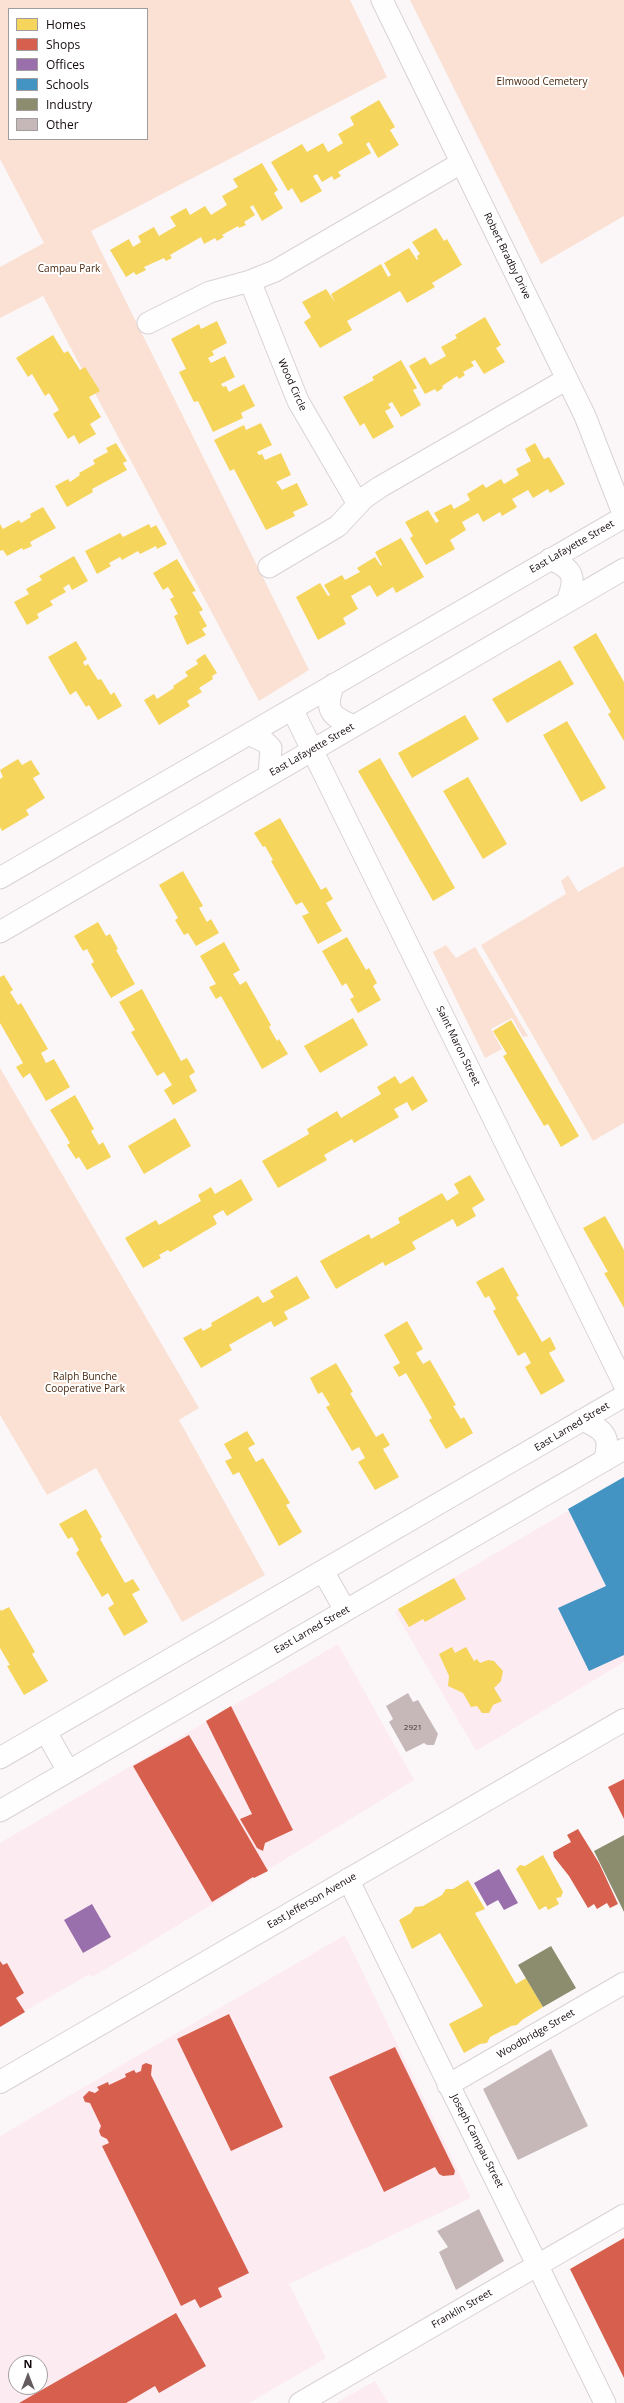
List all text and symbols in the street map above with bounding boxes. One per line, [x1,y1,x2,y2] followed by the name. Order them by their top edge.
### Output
[8,8,148,140] legend
[46,16,86,33] text: Homes
[46,36,80,53] text: Shops
[46,56,85,73] text: Offices
[46,76,89,93] text: Schools
[497,76,587,88] park label: Elmwood Cemetery
[46,96,92,113] text: Industry
[46,116,79,133] text: Other
[481,211,533,301] street label: Robert Bradby Drive
[38,263,100,275] park label: Campau Park
[275,357,309,413] street label: Wood Circle
[528,518,616,576] street label: East Lafayette Street
[268,721,356,779] street label: East Lafayette Street
[434,1004,482,1088] street label: Saint Maron Street
[45,1371,125,1394] park label: Ralph Bunche Cooperative Park
[532,1400,612,1454] street label: East Larned Street
[272,1603,352,1657] street label: East Larned Street
[404,1723,422,1733] house number: 2921
[265,1871,359,1931] street label: East Jefferson Avenue
[495,2007,577,2061] street label: Woodbridge Street
[448,2092,506,2190] street label: Joseph Campau Street
[430,2287,494,2331] street label: Franklin Street
[8,2355,48,2395] north arrow
[24,2356,32,2371] text: N

